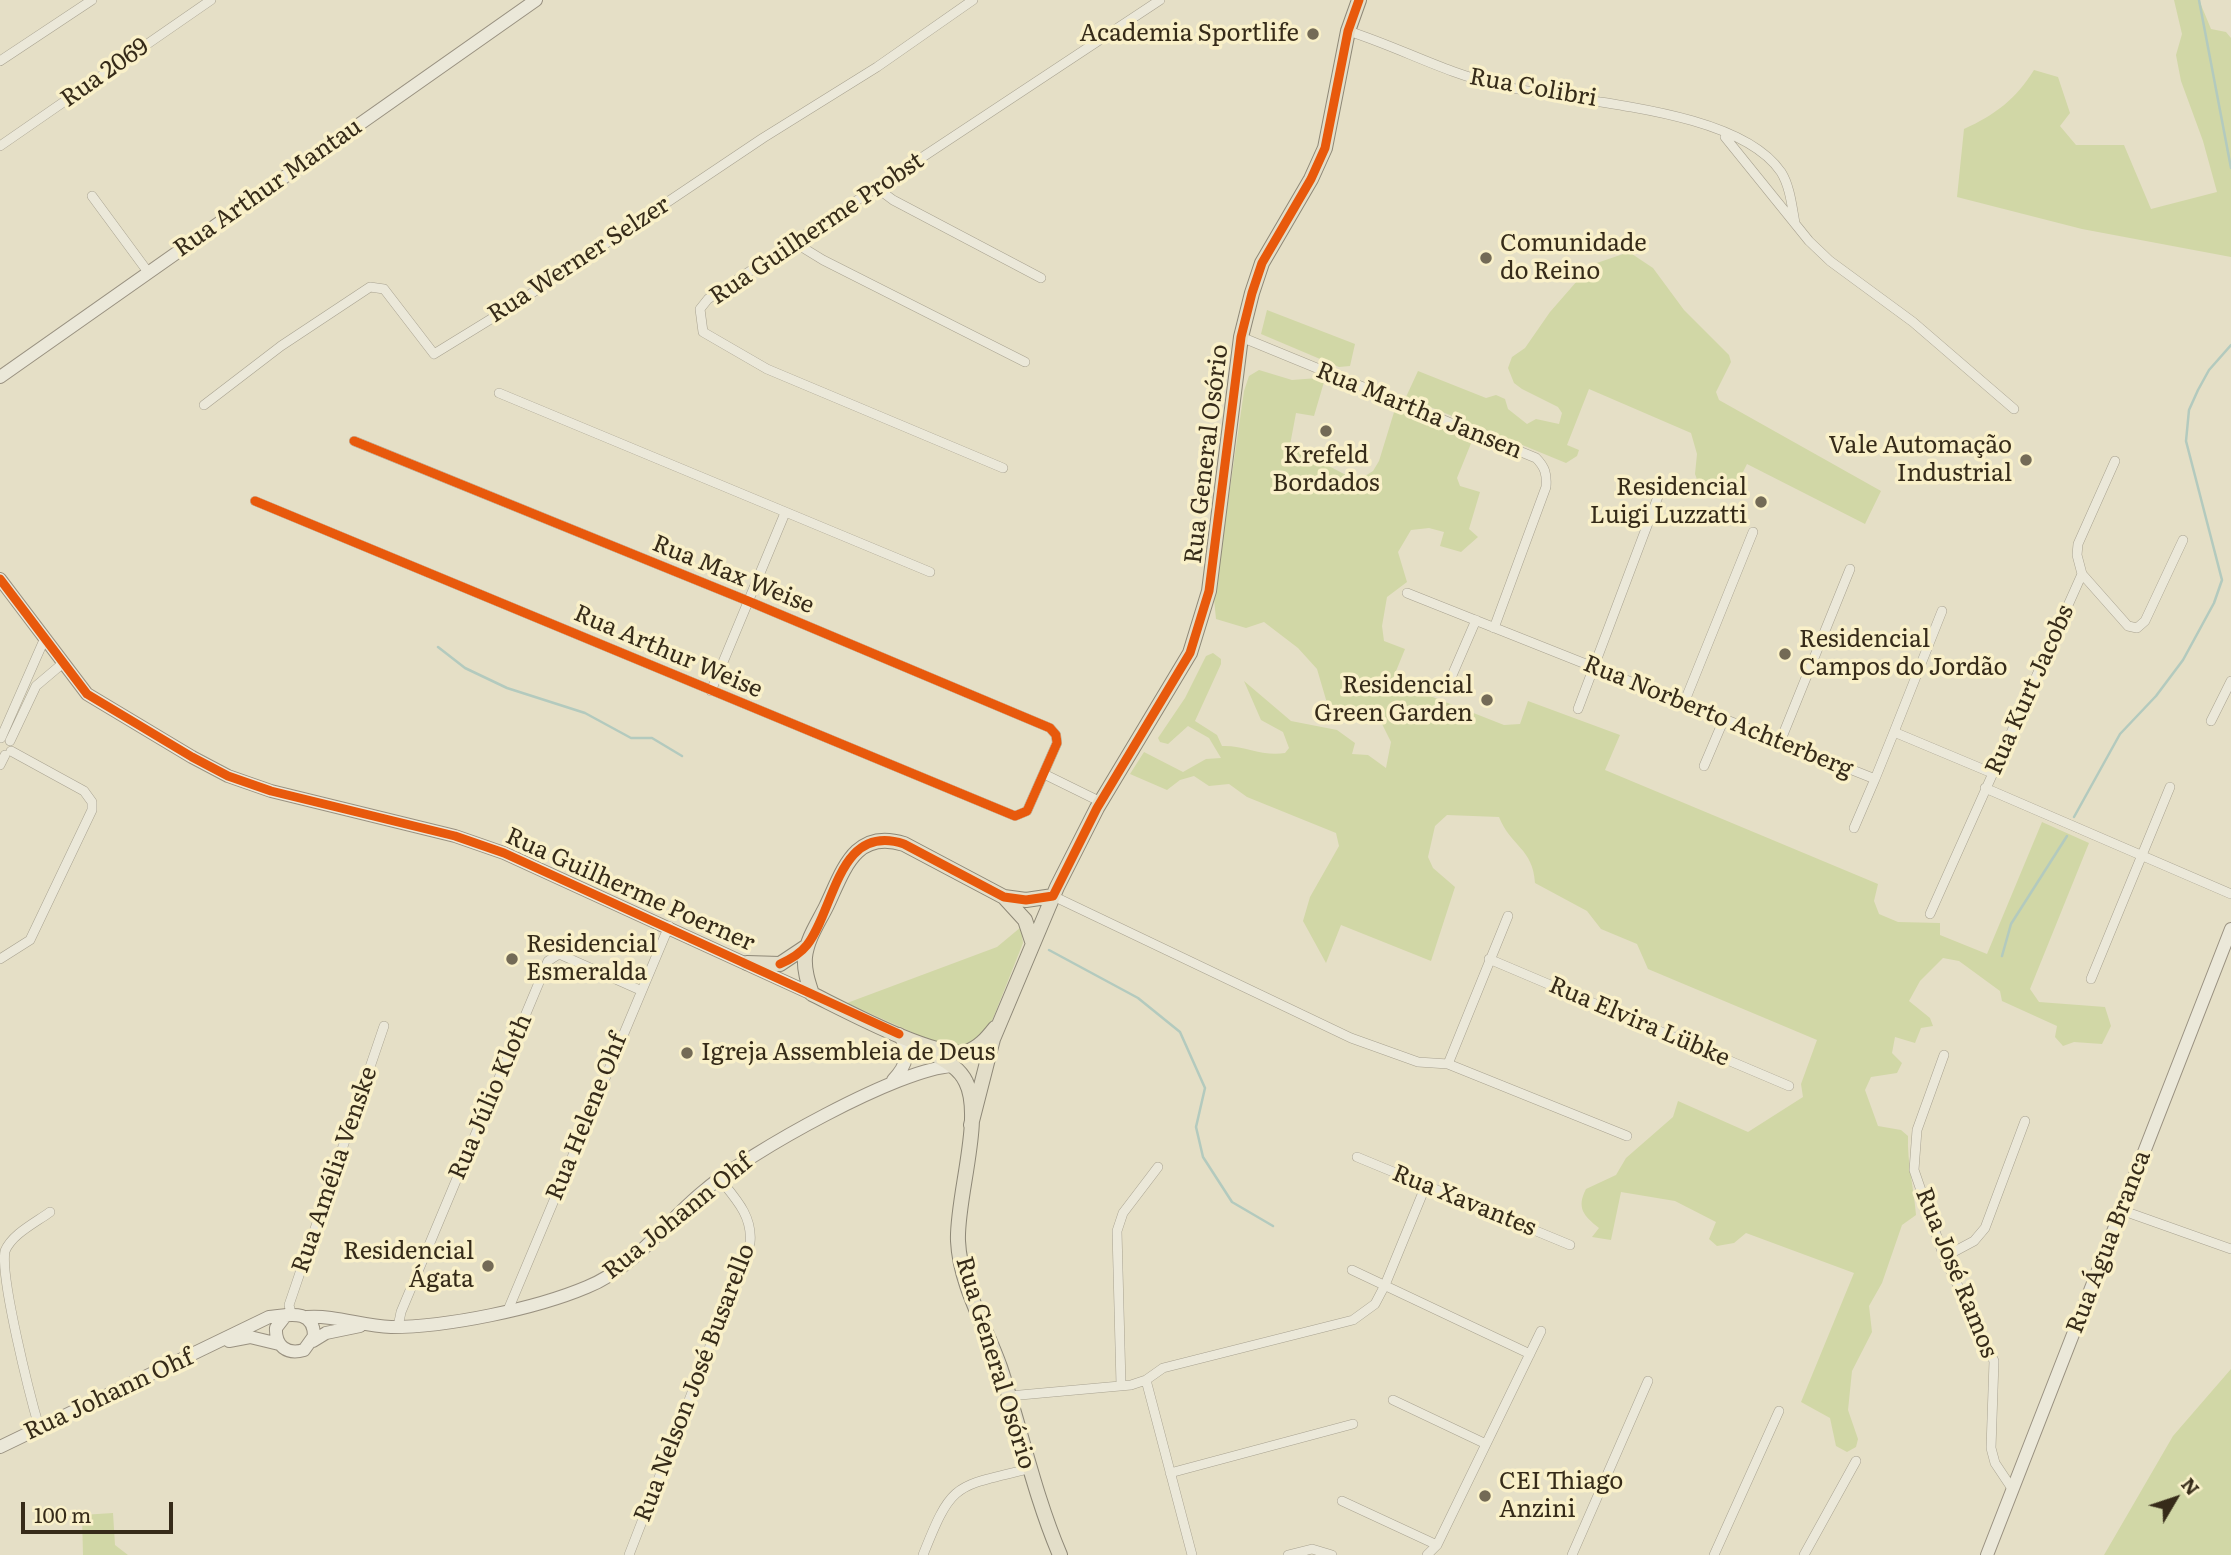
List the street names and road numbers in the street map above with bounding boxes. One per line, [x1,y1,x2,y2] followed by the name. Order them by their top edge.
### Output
[55,32,155,114] street label: Rua 2069
[1467,63,1599,113] street label: Rua Colibri
[169,112,367,264] street label: Rua Arthur Mantau
[705,147,929,311] street label: Rua Guilherme Probst
[483,191,675,329] street label: Rua Werner Selzer
[1179,343,1235,565] street label: Rua General Osório
[1312,356,1526,466] street label: Rua Martha Jansen
[648,529,818,621] street label: Rua Max Weise
[569,599,767,705] street label: Rua Arthur Weise
[1980,601,2080,779] street label: Rua Kurt Jacobs
[1579,650,1857,784] street label: Rua Norberto Achterberg
[501,822,759,958] street label: Rua Guilherme Poerner
[1544,971,1734,1073] street label: Rua Elvira Lübke
[443,1010,539,1184] street label: Rua Júlio Kloth
[540,1029,634,1205] street label: Rua Helene Ohf
[286,1063,384,1277] street label: Rua Amélia Venske
[2061,1146,2157,1338] street label: Rua Água Branca
[598,1148,758,1286] street label: Rua Johann Ohf
[1388,1159,1540,1243] street label: Rua Xavantes
[1909,1184,2003,1362] street label: Rua José Ramos
[629,1240,761,1526] street label: Rua Nelson José Busarello
[949,1253,1041,1473] street label: Rua General Osório
[20,1343,198,1447] street label: Rua Johann Ohf

